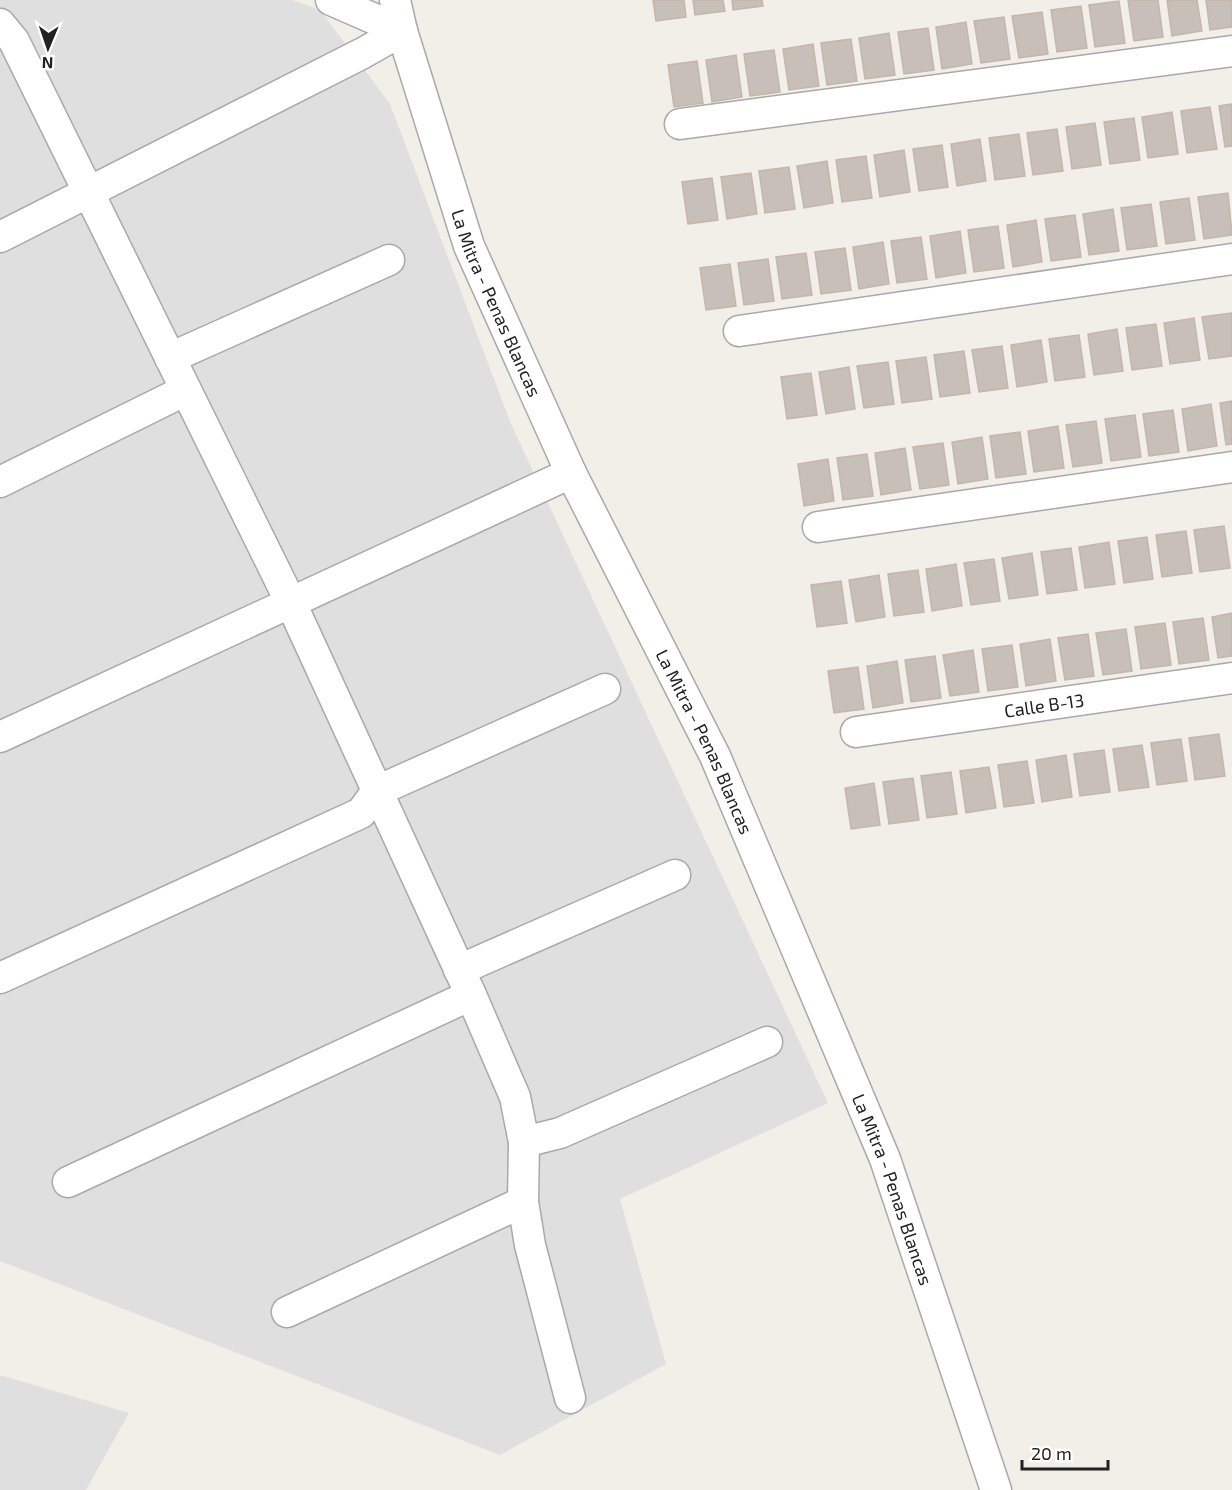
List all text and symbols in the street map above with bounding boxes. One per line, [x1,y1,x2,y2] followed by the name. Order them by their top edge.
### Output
[18,18,78,78] north arrow
[41,54,54,73] text: N
[447,206,546,400] street label: La Mitra - Penas Blancas
[652,646,758,837] street label: La Mitra - Penas Blancas
[1003,688,1085,722] street label: Calle B-13
[848,1090,937,1288] street label: La Mitra - Penas Blancas
[1022,1433,1108,1471] scale bar
[1031,1442,1072,1464] text: 20 m

